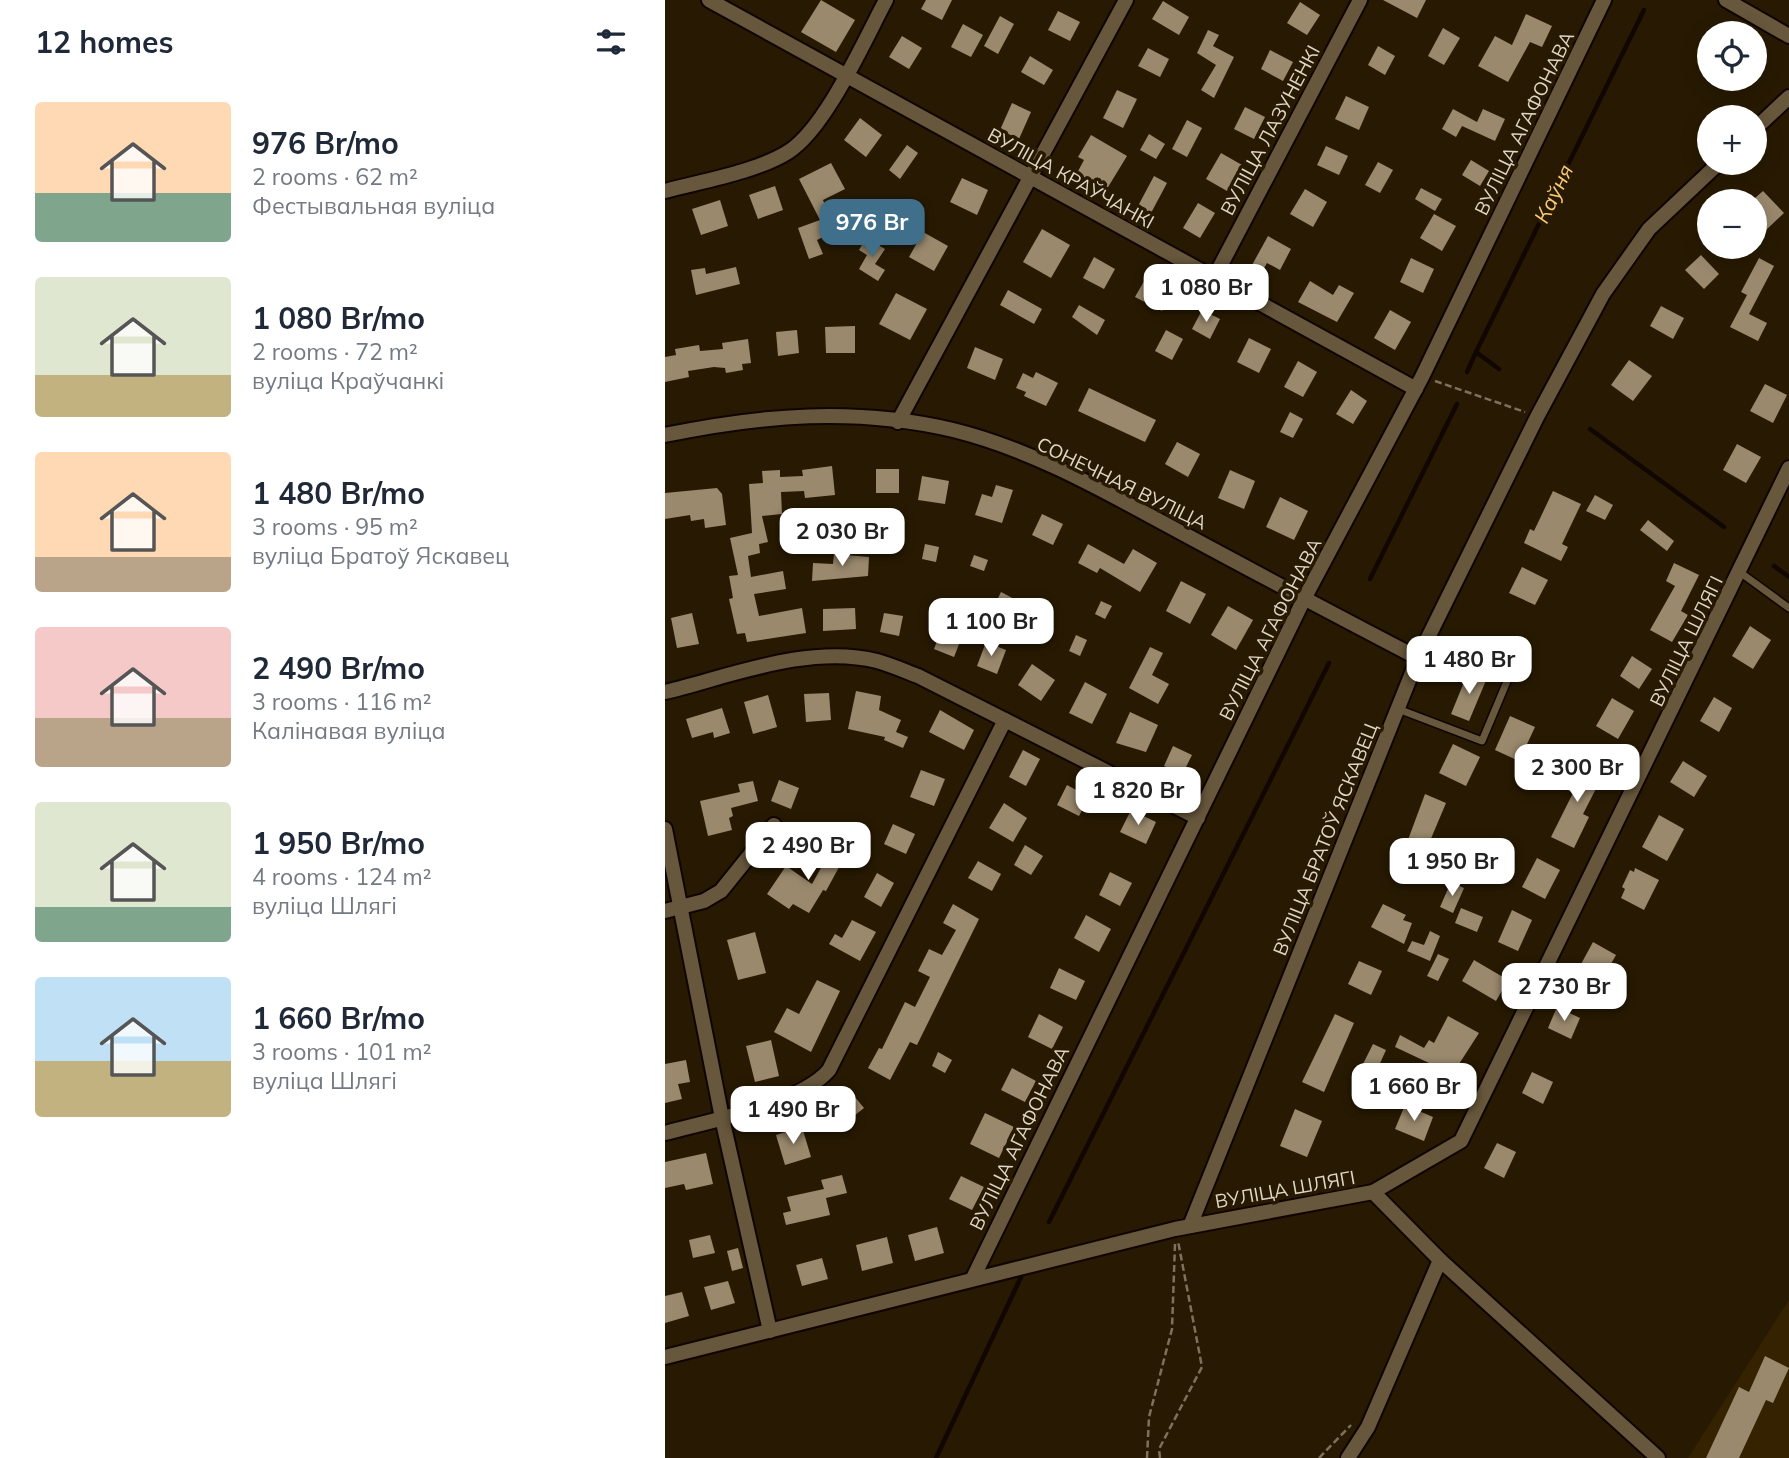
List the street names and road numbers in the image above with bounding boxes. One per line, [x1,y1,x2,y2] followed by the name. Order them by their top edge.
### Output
[1469,27,1579,219] street label: ВУЛІЦА АГАФОНАВА
[1215,41,1325,219] street label: ВУЛІЦА ЛАЗУНЕНКІ
[984,122,1158,234] street label: ВУЛІЦА КРАЎЧАНКІ
[1033,431,1211,535] street label: СОНЕЧНАЯ ВУЛІЦА
[1214,534,1326,724] street label: ВУЛІЦА АГАФОНАВА
[1644,572,1728,710] street label: ВУЛІЦА ШЛЯГІ
[1267,719,1383,959] street label: ВУЛІЦА БРАТОЎ ЯСКАВЕЦ
[964,1042,1074,1234] street label: ВУЛІЦА АГАФОНАВА
[1213,1165,1357,1213] street label: ВУЛІЦА ШЛЯГІ

